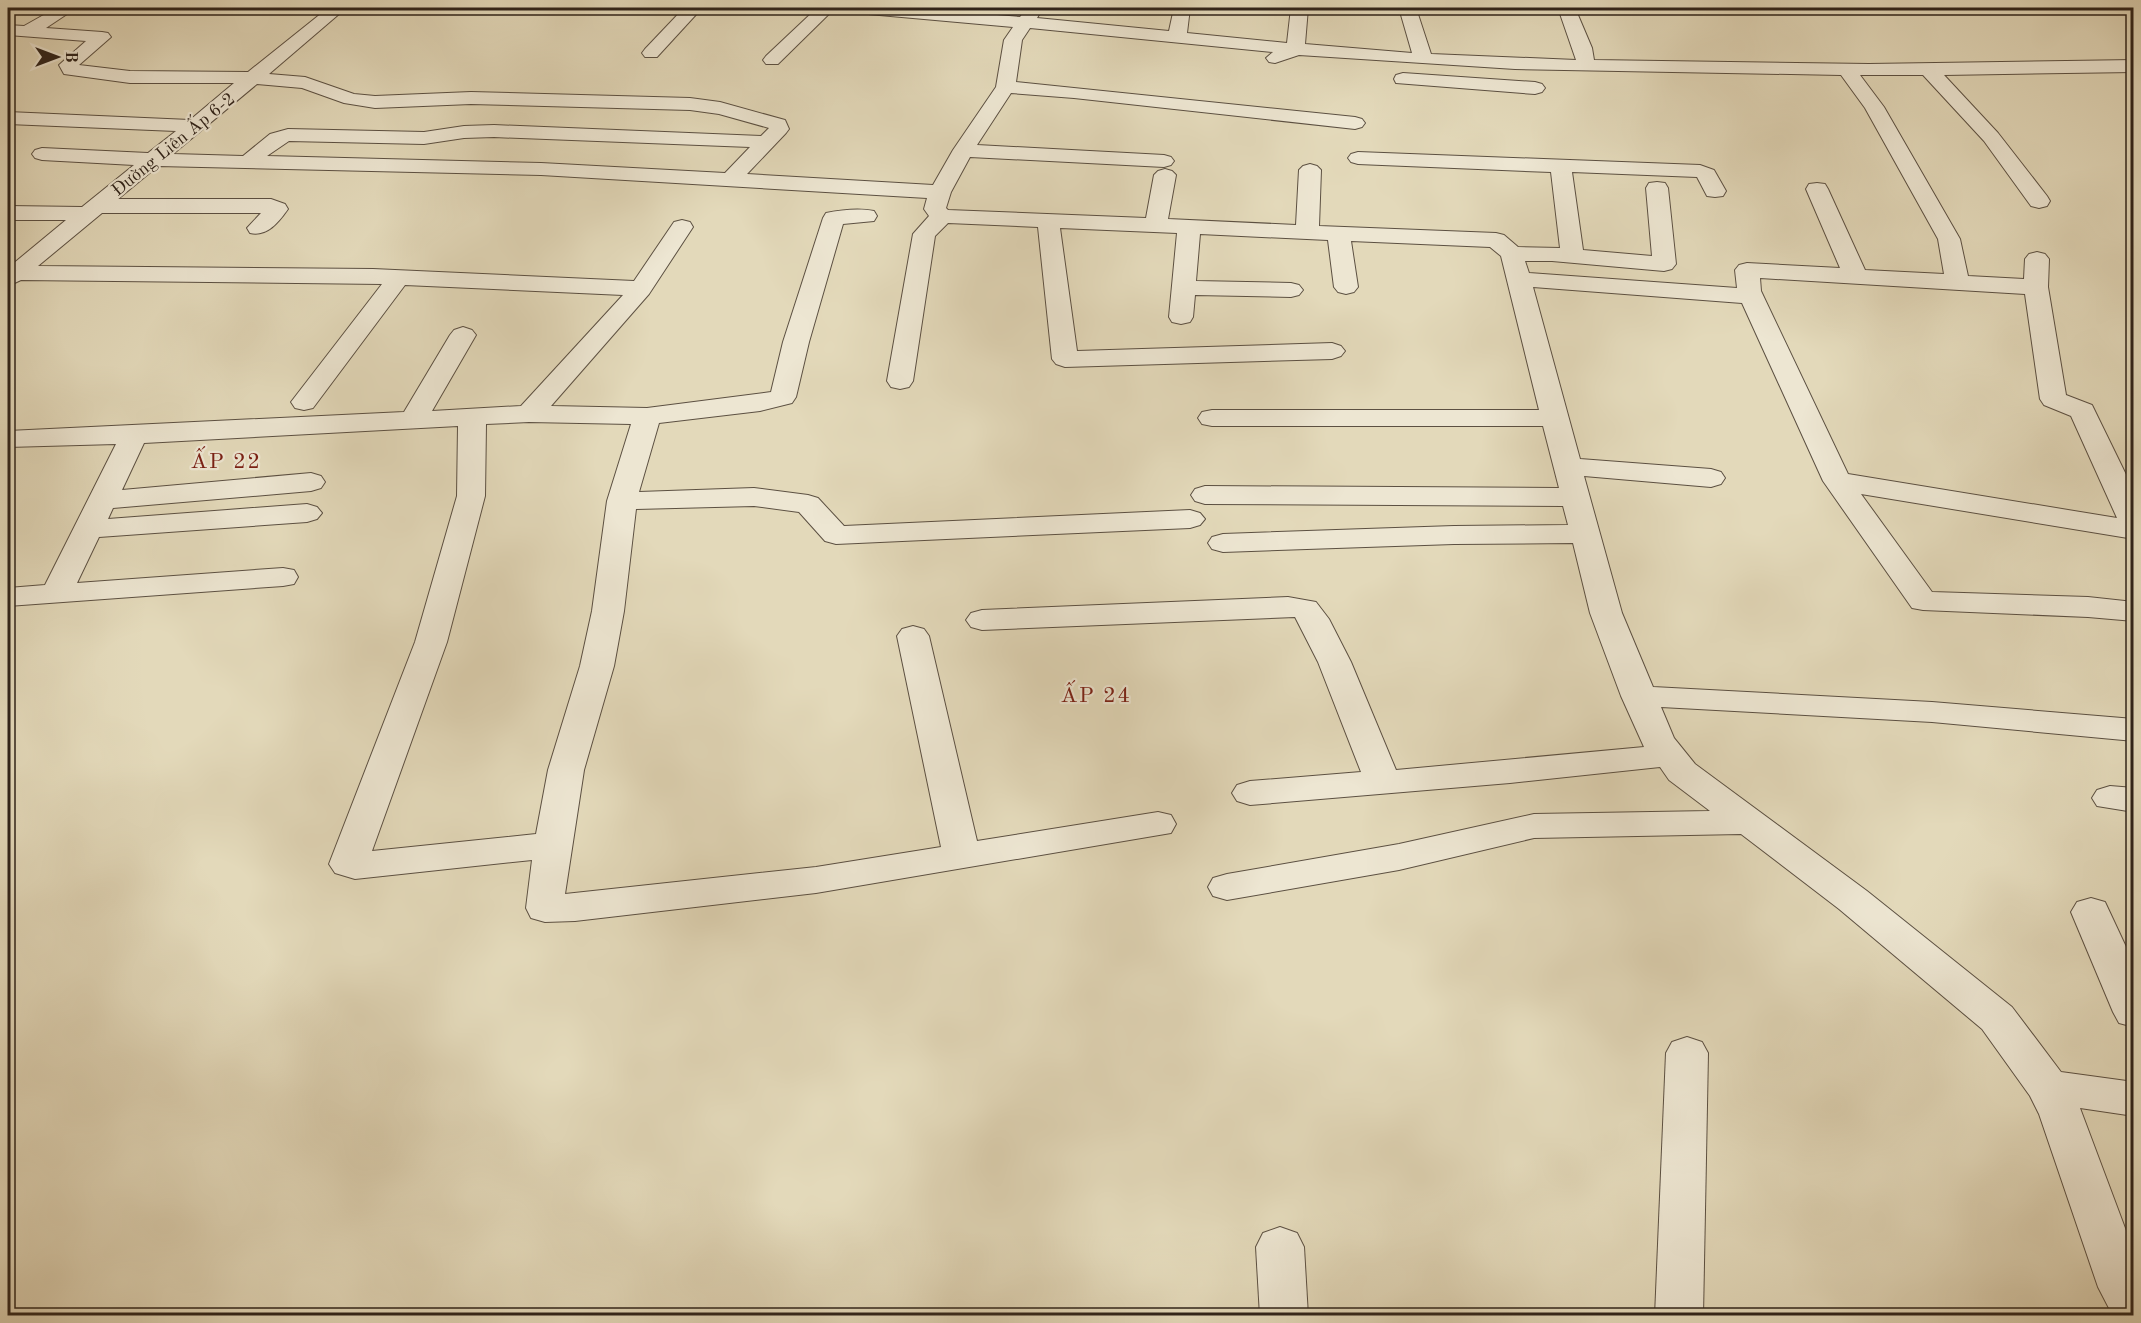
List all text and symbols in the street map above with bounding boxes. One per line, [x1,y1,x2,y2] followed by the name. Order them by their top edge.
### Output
[27,27,87,87] north arrow
[62,51,78,63] text: B
[105,85,239,200] street label: Đường Liên Ấp 6-2
[191,446,261,473] district label: ẤP 22
[1061,680,1131,707] district label: ẤP 24

